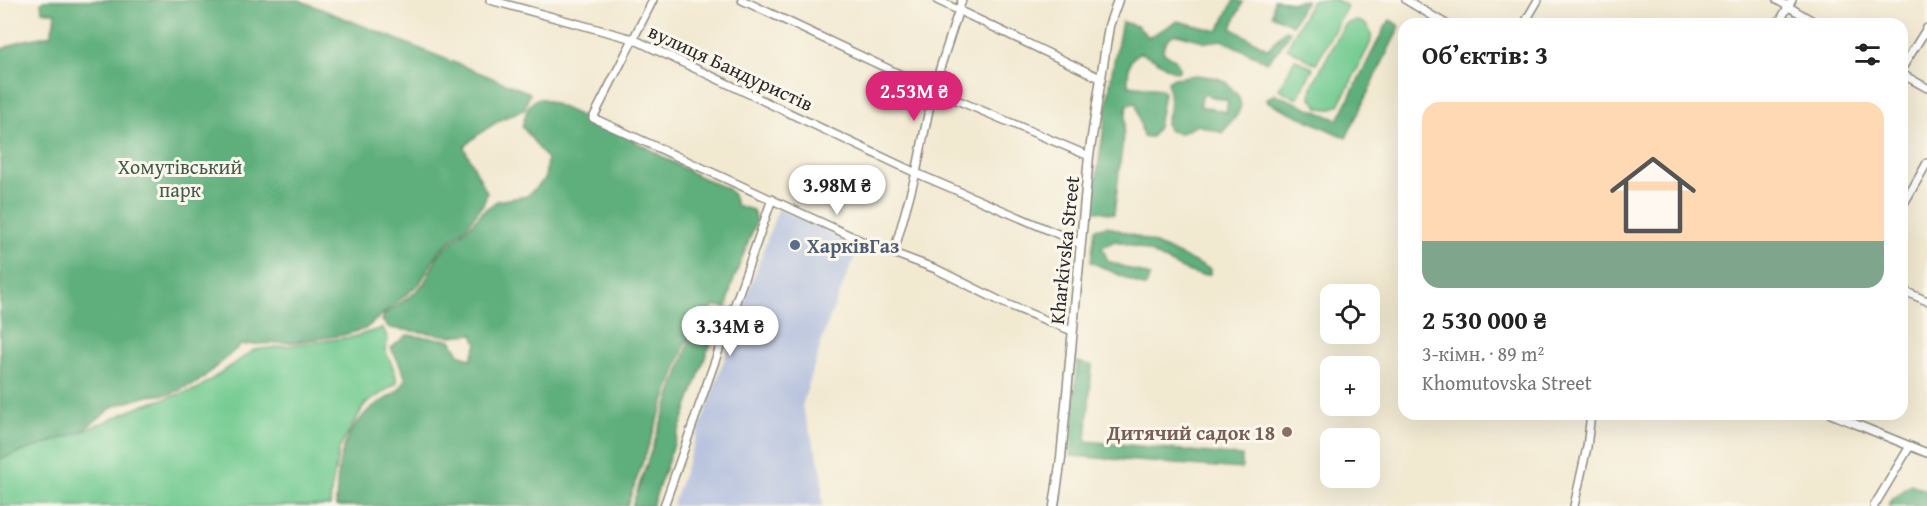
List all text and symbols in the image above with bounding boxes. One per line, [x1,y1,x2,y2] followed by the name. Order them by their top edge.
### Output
[644,16,818,118] street label: вулиця Бандуристів
[1422,35,1548,74] text: Об’єктів: 3
[1851,38,1884,71] icon: filters
[859,71,969,122] pin: 2.53M ₴
[880,76,948,105] text: 2.53M ₴
[1599,141,1707,249] icon: home
[118,152,242,204] park label: Хомутівський парк
[782,165,892,216] pin: 3.98M ₴
[803,170,871,199] text: 3.98M ₴
[1042,174,1086,326] street label: Kharkivska Street
[807,231,900,260] place label: ХарківГаз
[788,238,802,252] marker: ХарківГаз
[1320,284,1380,488] map controls
[1320,284,1380,344] button: locate
[1422,300,1547,339] text: 2 530 000 ₴
[675,306,785,357] pin: 3.34M ₴
[696,311,764,340] text: 3.34M ₴
[1422,339,1544,368] text: 3-кімн. · 89 m²
[1320,356,1380,416] button: +
[1422,368,1592,397] text: Khomutovska Street
[1106,418,1275,447] place label: Дитячий садок 18
[1280,425,1294,439] marker: Дитячий садок 18
[1320,428,1380,488] button: −

